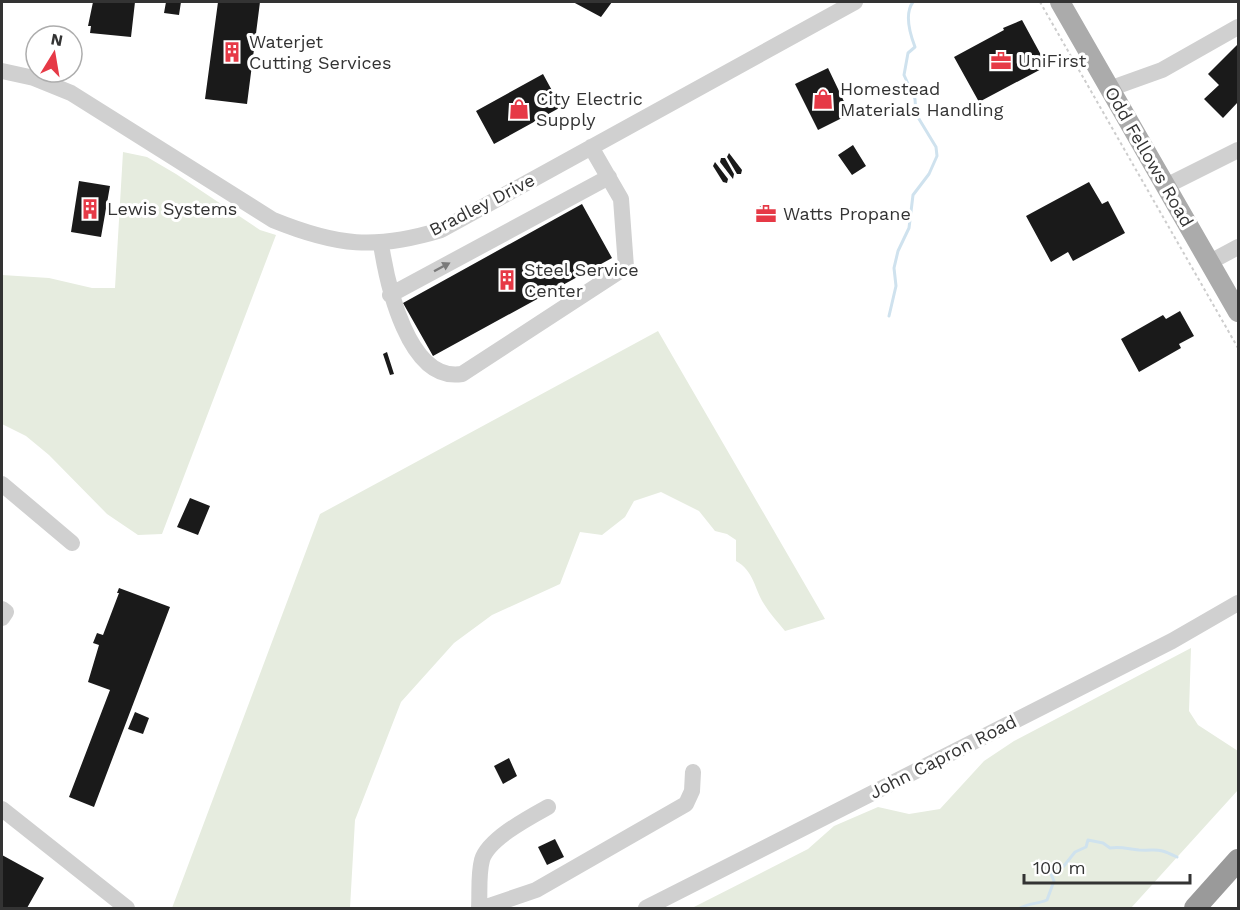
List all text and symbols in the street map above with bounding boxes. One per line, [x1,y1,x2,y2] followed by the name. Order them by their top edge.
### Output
[24,24,84,84] north arrow
[49,29,64,50] text: N
[249,31,391,73] place label: Waterjet Cutting Services
[220,40,244,64] building icon: Waterjet Cutting Services
[989,49,1013,73] office icon: UniFirst
[1018,50,1087,71] place label: UniFirst
[840,78,1004,120] place label: Homestead Materials Handling
[1101,83,1198,231] street label: Odd Fellows Road
[811,87,835,111] shop icon: Homestead Materials Handling
[536,88,643,130] place label: City Electric Supply
[507,97,531,121] shop icon: City Electric Supply
[426,169,538,240] street label: Bradley Drive
[78,197,102,221] building icon: Lewis Systems
[107,198,237,219] place label: Lewis Systems
[754,202,778,226] office icon: Watts Propane
[783,203,911,224] place label: Watts Propane
[524,259,639,301] place label: Steel Service Center
[433,262,450,272] one-way arrow
[495,268,519,292] building icon: Steel Service Center
[866,710,1020,803] street label: John Capron Road
[1024,847,1190,885] scale bar
[1033,857,1086,878] text: 100 m

